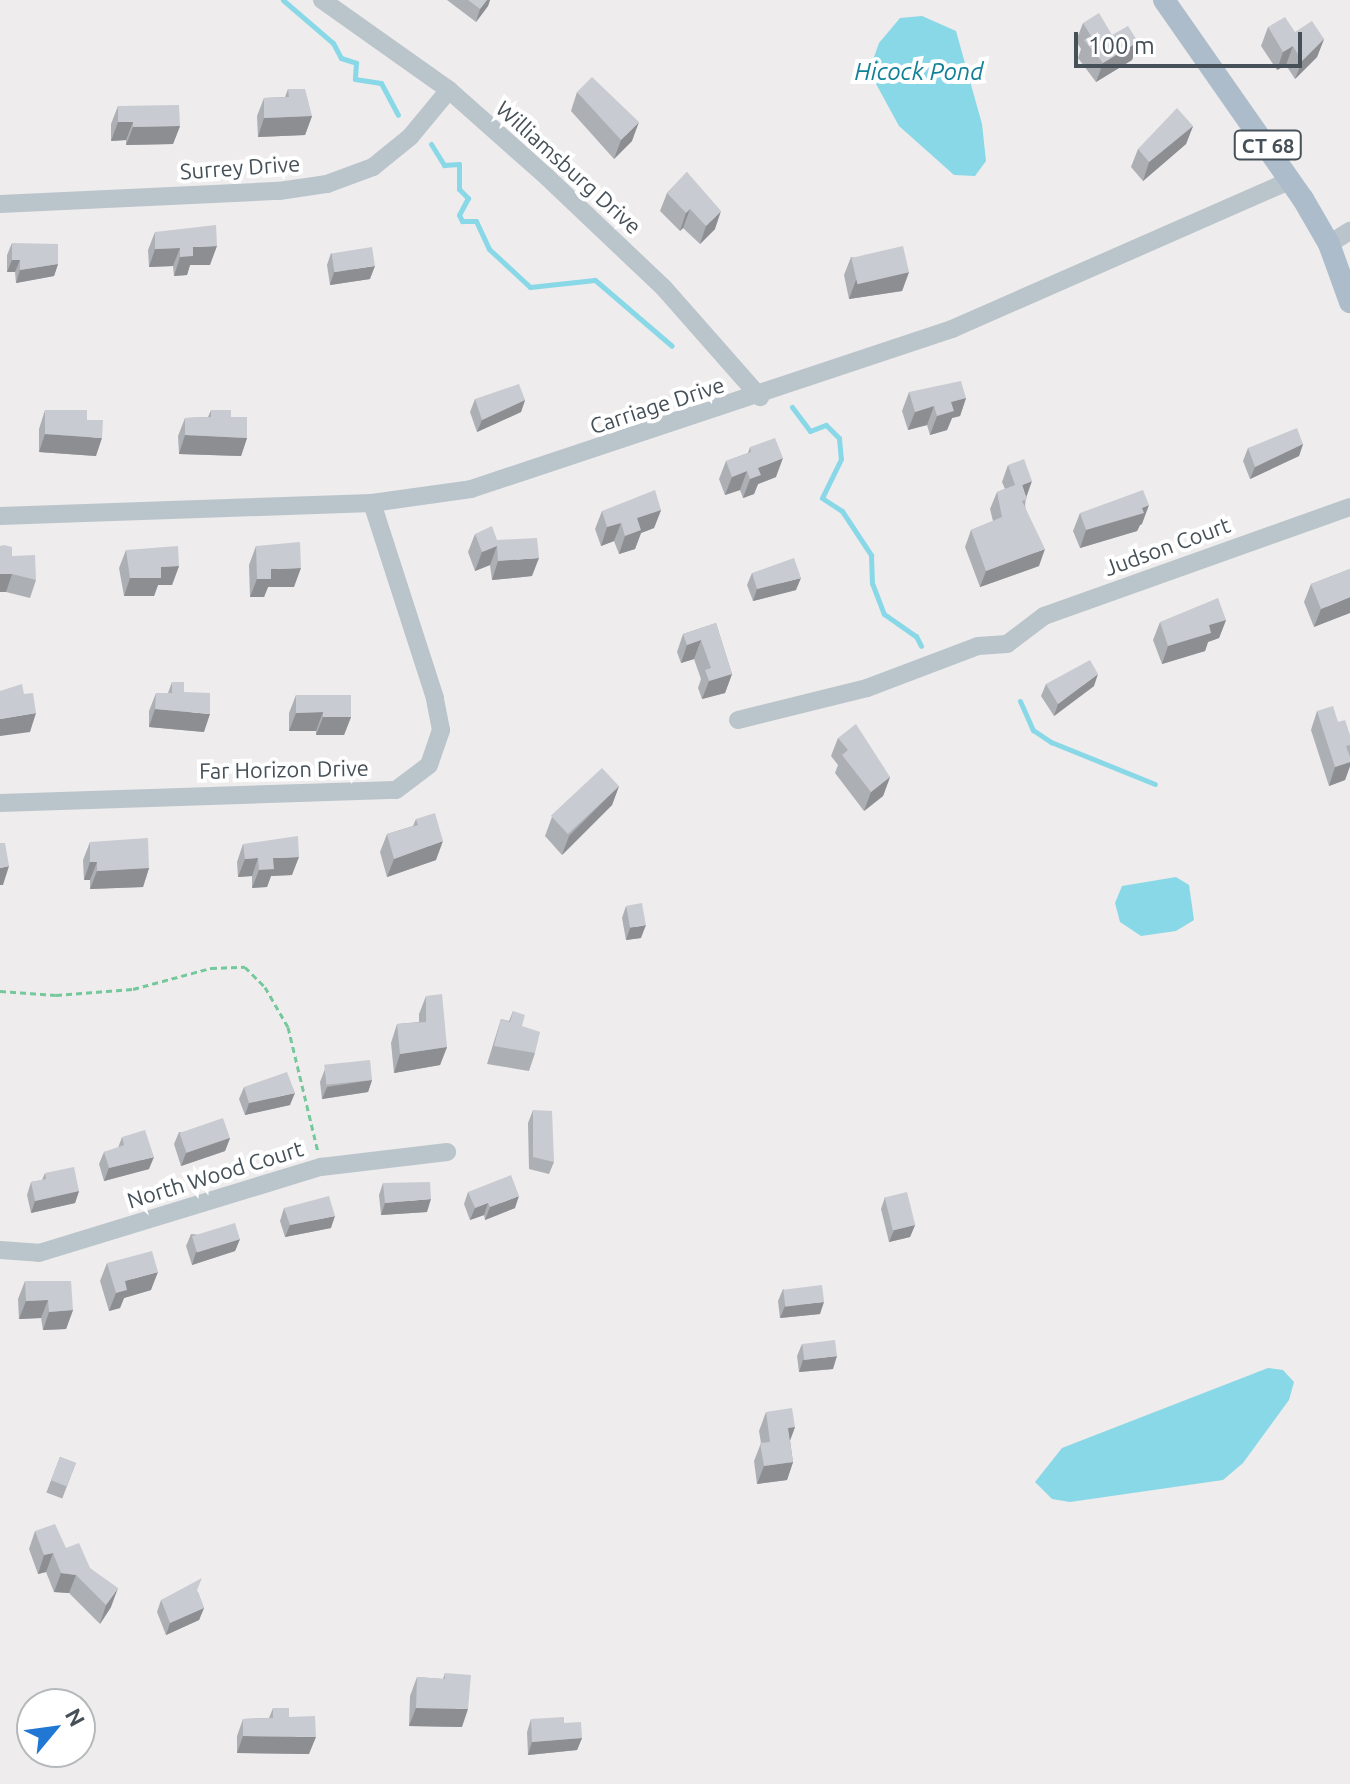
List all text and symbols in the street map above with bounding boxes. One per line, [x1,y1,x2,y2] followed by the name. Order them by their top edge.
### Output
[1078,16,1306,66] scale bar
[1088,32,1155,59] text: 100 m
[854,58,984,86] water label: Hicock Pond
[491,95,647,239] street label: Williamsburg Drive
[1232,129,1304,161] road number: CT 68
[179,150,301,184] street label: Surrey Drive
[586,371,728,439] street label: Carriage Drive
[1100,511,1234,581] street label: Judson Court
[199,754,369,784] street label: Far Horizon Drive
[124,1135,306,1213] street label: North Wood Court
[16,1688,96,1768] north arrow
[61,1704,91,1730] text: N

